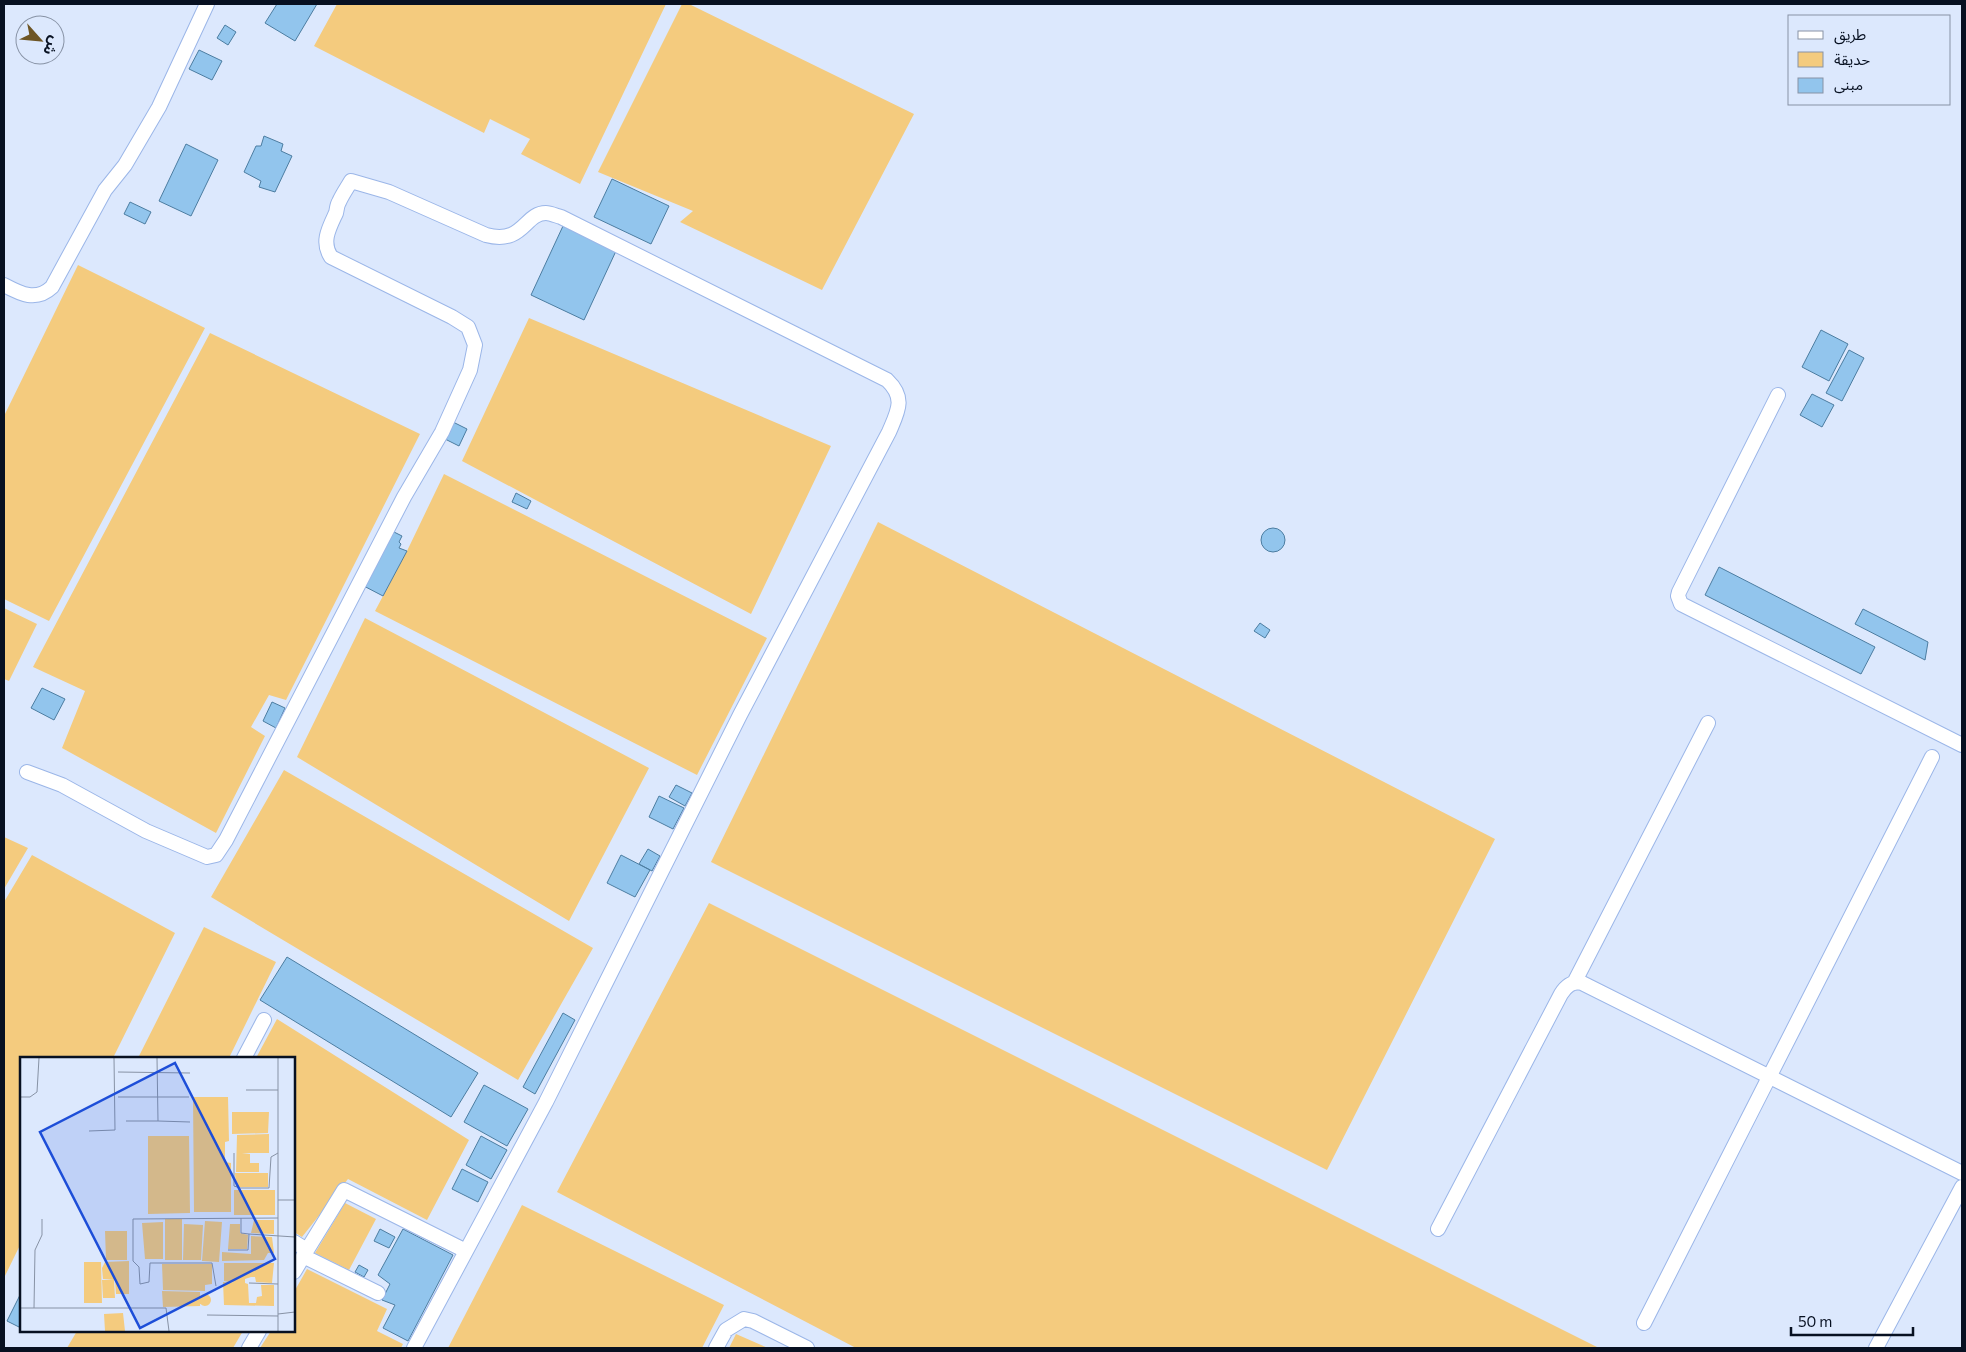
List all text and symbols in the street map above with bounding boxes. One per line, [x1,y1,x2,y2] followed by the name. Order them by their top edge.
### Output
[15,15,65,65] north arrow
[1788,15,1951,105] legend
[1834,25,1866,45] text: طريق
[40,34,64,59] text: ش
[1834,50,1870,68] text: حديقة
[1834,75,1863,94] text: مبنى
[20,1057,295,1332] inset map
[1791,1304,1914,1336] scale bar
[1798,1312,1832,1330] text: 50 m

